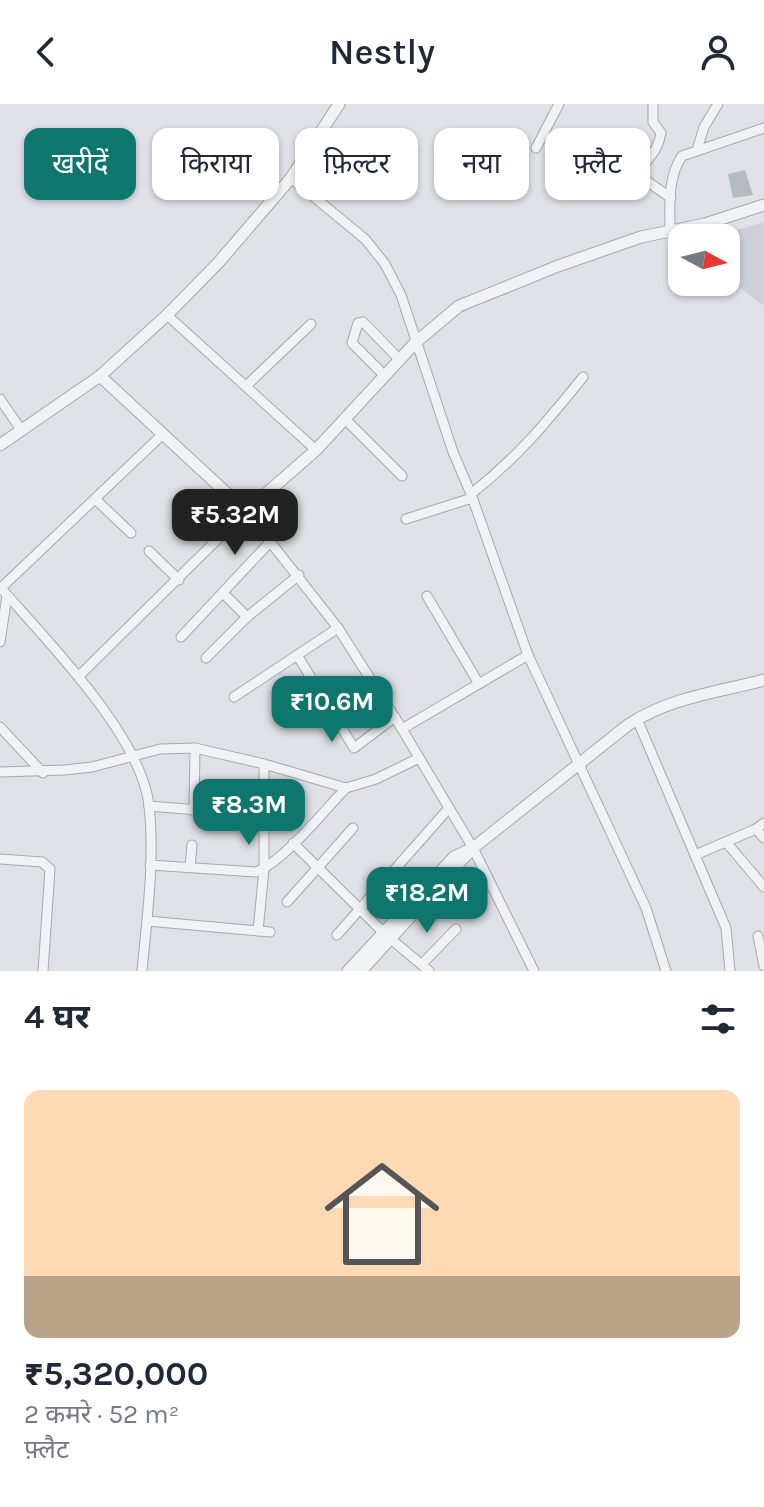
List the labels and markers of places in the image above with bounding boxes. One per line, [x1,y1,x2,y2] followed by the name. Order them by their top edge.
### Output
[170,489,300,557] pin: ₹5.32M
[267,676,397,744] pin: ₹10.6M
[193,779,305,847] pin: ₹8.3M
[362,867,492,935] pin: ₹18.2M

